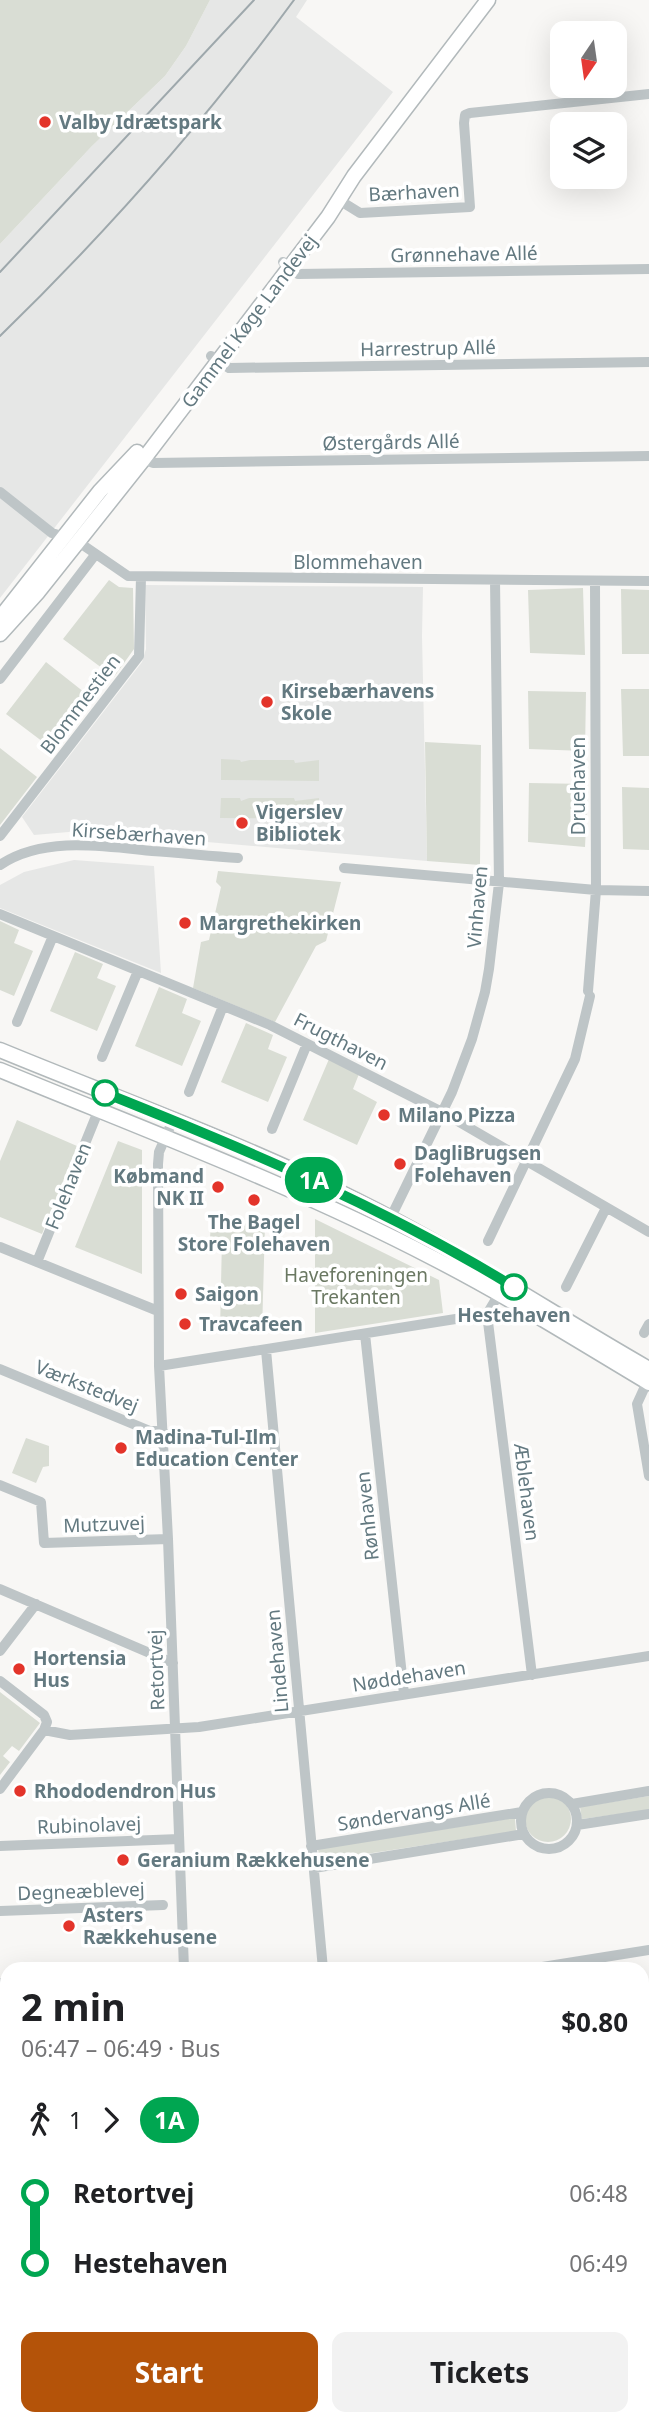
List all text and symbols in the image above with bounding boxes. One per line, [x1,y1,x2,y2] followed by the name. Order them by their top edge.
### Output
[550,21,626,98] north arrow
[550,21,627,189] map controls
[59,109,222,135] place label: Valby Idrætspark
[550,112,627,189] button: layers
[37,114,53,130] marker: Valby Idrætspark
[368,177,460,207] street label: Bærhaven
[175,229,323,413] street label: Gammel Køge Landevej
[390,240,538,268] street label: Grønnehave Allé
[360,334,496,362] street label: Harrestrup Allé
[322,428,460,456] street label: Østergårds Allé
[293,549,423,575] street label: Blommehaven
[34,649,126,759] street label: Blommestien
[281,678,434,726] place label: Kirsebærhavens Skole
[259,694,275,710] marker: Kirsebærhavens Skole
[565,737,591,835] street label: Druehaven
[256,799,343,847] place label: Vigerslev Bibliotek
[234,815,250,831] marker: Vigerslev Bibliotek
[71,816,207,852] street label: Kirsebærhaven
[460,865,494,949] street label: Vinhaven
[199,910,361,936] place label: Margrethekirken
[177,915,193,931] marker: Margrethekirken
[289,1006,393,1076] street label: Frugthaven
[92,1080,118,1106] unlabelled marker
[398,1102,515,1128] place label: Milano Pizza
[376,1107,392,1123] marker: Milano Pizza
[39,1139,97,1233] street label: Folehaven
[414,1140,541,1188] place label: DagliBrugsen Folehaven
[392,1156,408,1172] marker: DagliBrugsen Folehaven
[282,1157,346,1203] line badge: 1A
[113,1163,204,1211] place label: Købmand NK II
[299,1163,329,1196] text: 1A
[210,1179,226,1195] marker: Købmand NK II
[246,1192,262,1208] marker: The Bagel Store Folehaven
[178,1209,330,1257] place label: The Bagel Store Folehaven
[284,1262,428,1310] park label: Haveforeningen Trekanten
[501,1274,527,1300] marker: Hestehaven
[195,1281,259,1307] place label: Saigon
[173,1286,189,1302] marker: Saigon
[457,1302,571,1328] place label: Hestehaven
[199,1311,303,1337] place label: Travcafeen
[177,1316,193,1332] marker: Travcafeen
[32,1354,142,1418] street label: Værkstedvej
[135,1424,299,1472] place label: Madina-Tul-Ilm Education Center
[113,1440,129,1456] marker: Madina-Tul-Ilm Education Center
[508,1441,546,1542] street label: Æblehaven
[349,1470,385,1562] street label: Rønhaven
[63,1510,145,1538] street label: Mutzuvej
[260,1608,294,1714] street label: Lindehaven
[142,1629,170,1711] street label: Retortvej
[33,1645,126,1693] place label: Hortensia Hus
[350,1654,468,1698] street label: Nøddehaven
[11,1661,27,1677] marker: Hortensia Hus
[34,1778,216,1804] place label: Rhododendron Hus
[12,1783,28,1799] marker: Rhododendron Hus
[336,1787,492,1837] street label: Søndervangs Allé
[36,1810,142,1840] street label: Rubinolavej
[137,1847,370,1873] place label: Geranium Rækkehusene
[115,1852,131,1868] marker: Geranium Rækkehusene
[17,1876,145,1906] street label: Degneæblevej
[83,1902,217,1950] place label: Asters Rækkehusene
[61,1918,77,1934] marker: Asters Rækkehusene
[21,1980,126,2032] text: 2 min
[561,2004,628,2040] text: $0.80
[21,2032,220,2064] text: 06:47 – 06:49 · Bus
[21,2101,59,2139] icon: walk
[92,2101,130,2139] icon: forward
[154,2103,185,2136] text: 1A
[69,2104,82,2136] text: 1
[73,2175,194,2211] text: Retortvej
[569,2177,628,2209] text: 06:48
[73,2245,228,2281] text: Hestehaven
[569,2247,628,2279] text: 06:49
[21,2332,318,2412] button: Start
[332,2332,628,2412] button: Tickets

